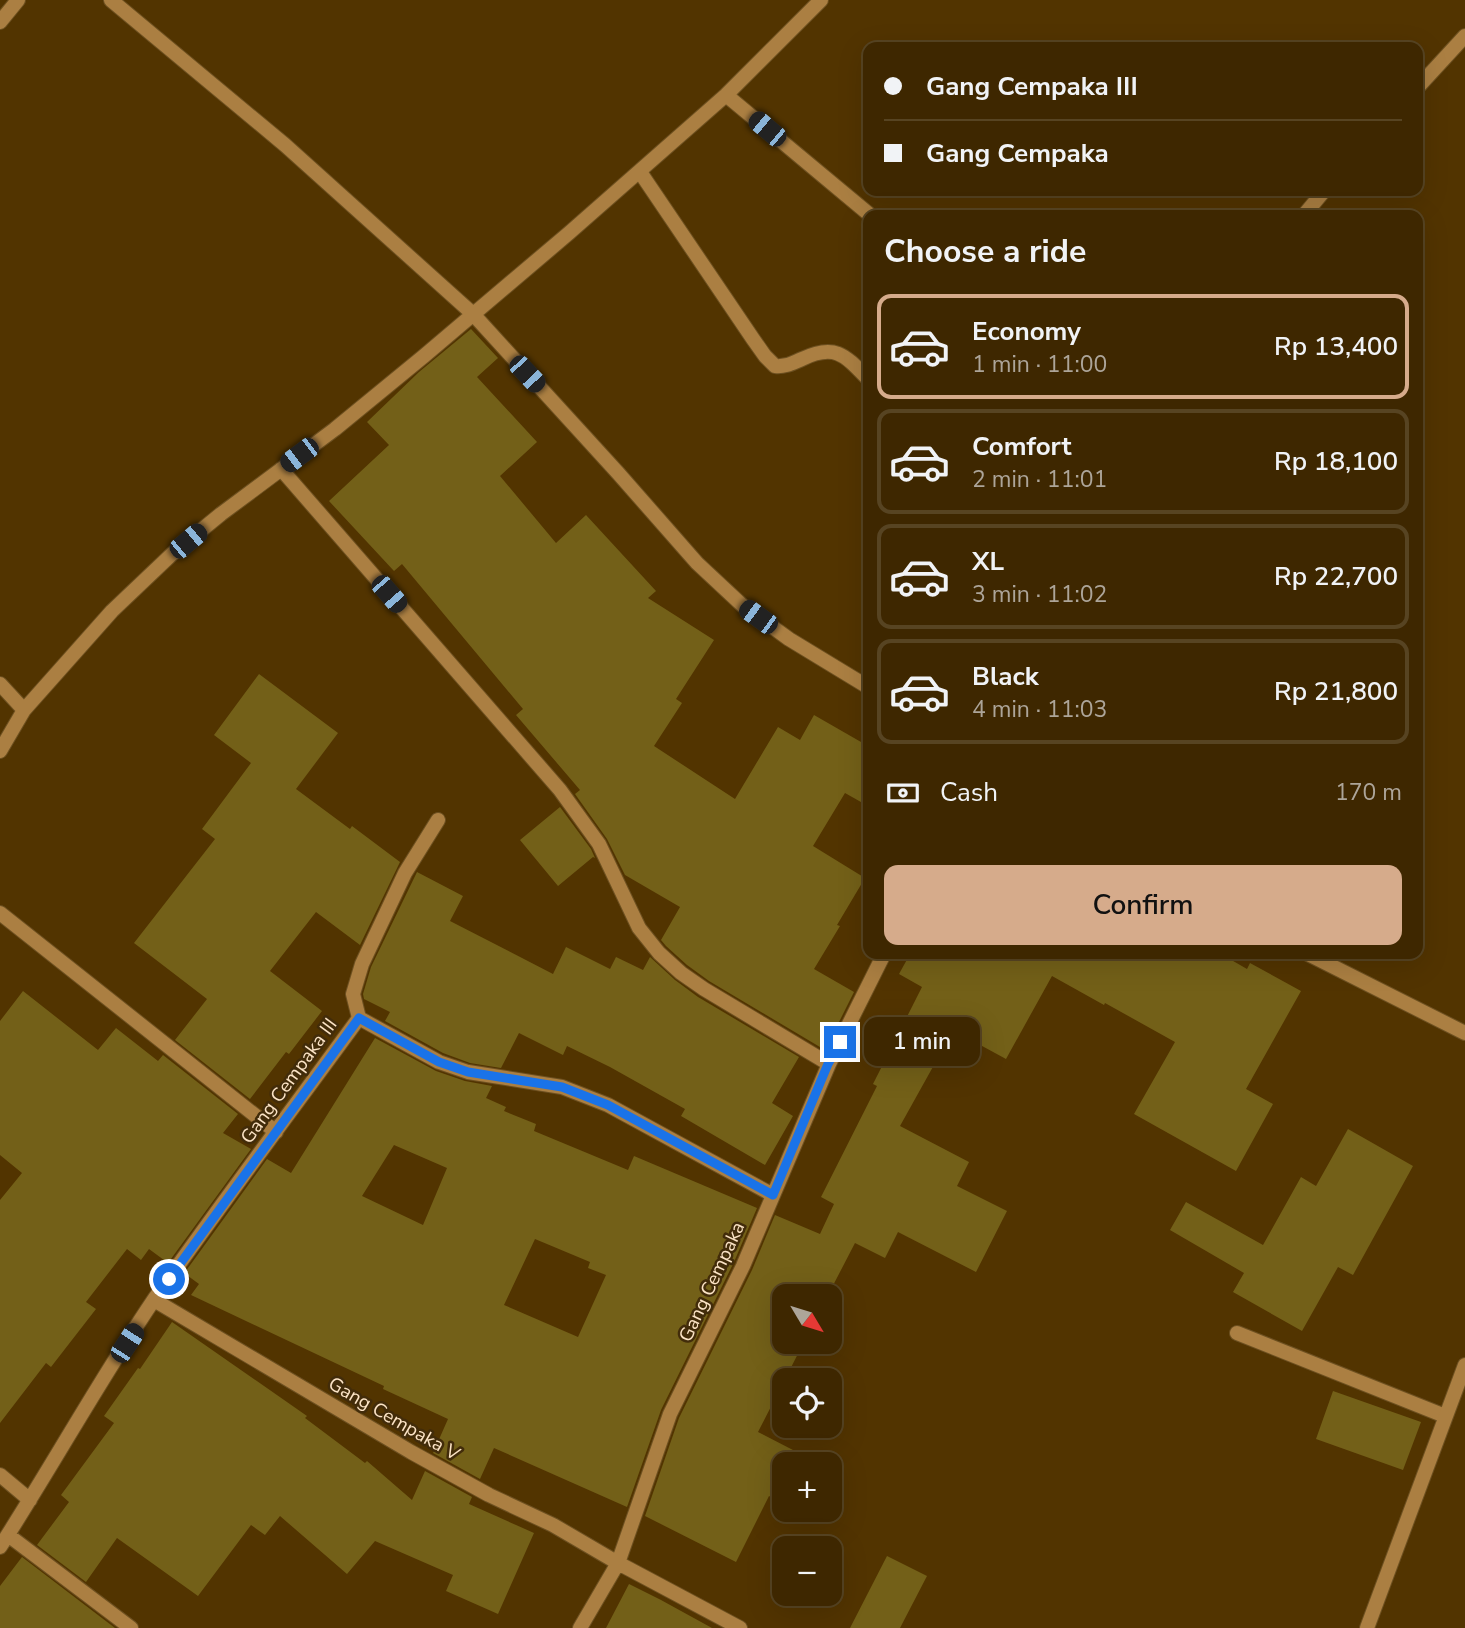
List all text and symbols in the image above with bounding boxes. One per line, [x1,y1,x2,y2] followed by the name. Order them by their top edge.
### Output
[926,69,1138,104] text: Gang Cempaka III
[745,107,790,151] car
[926,136,1109,171] text: Gang Cempaka
[884,230,1086,273] text: Choose a ride
[972,314,1081,349] text: Economy
[888,315,951,378] icon: car
[1274,329,1398,364] text: Rp 13,400
[972,349,1107,380] text: 1 min · 11:00
[505,351,550,397] car
[972,429,1072,464] text: Comfort
[888,430,951,493] icon: car
[276,434,323,476] car
[1274,444,1398,479] text: Rp 18,100
[972,464,1107,495] text: 2 min · 11:01
[166,519,211,563] car
[972,544,1004,579] text: XL
[888,545,951,608] icon: car
[1274,559,1398,594] text: Rp 22,700
[368,571,411,617] car
[972,579,1107,610] text: 3 min · 11:02
[735,596,782,638] car
[972,659,1039,694] text: Black
[888,660,951,723] icon: car
[1274,674,1398,709] text: Rp 21,800
[972,694,1107,725] text: 4 min · 11:03
[884,774,922,812] icon: cash
[940,775,998,810] text: Cash
[1335,777,1402,808] text: 170 m
[884,865,1402,945] button: Confirm
[235,1013,343,1149] street label: Gang Cempaka III
[864,1018,980,1066] callout: 1 min
[824,1026,856,1058] route end
[893,1026,951,1057] text: 1 min
[673,1218,751,1346] street label: Gang Cempaka
[153,1263,185,1295] route start
[772,1284,842,1354] north arrow
[772,1284,842,1606] map controls
[107,1320,148,1366] car
[772,1368,842,1438] button: locate
[324,1371,465,1468] street label: Gang Cempaka V
[772,1452,842,1522] button: +
[772,1536,842,1606] button: −

